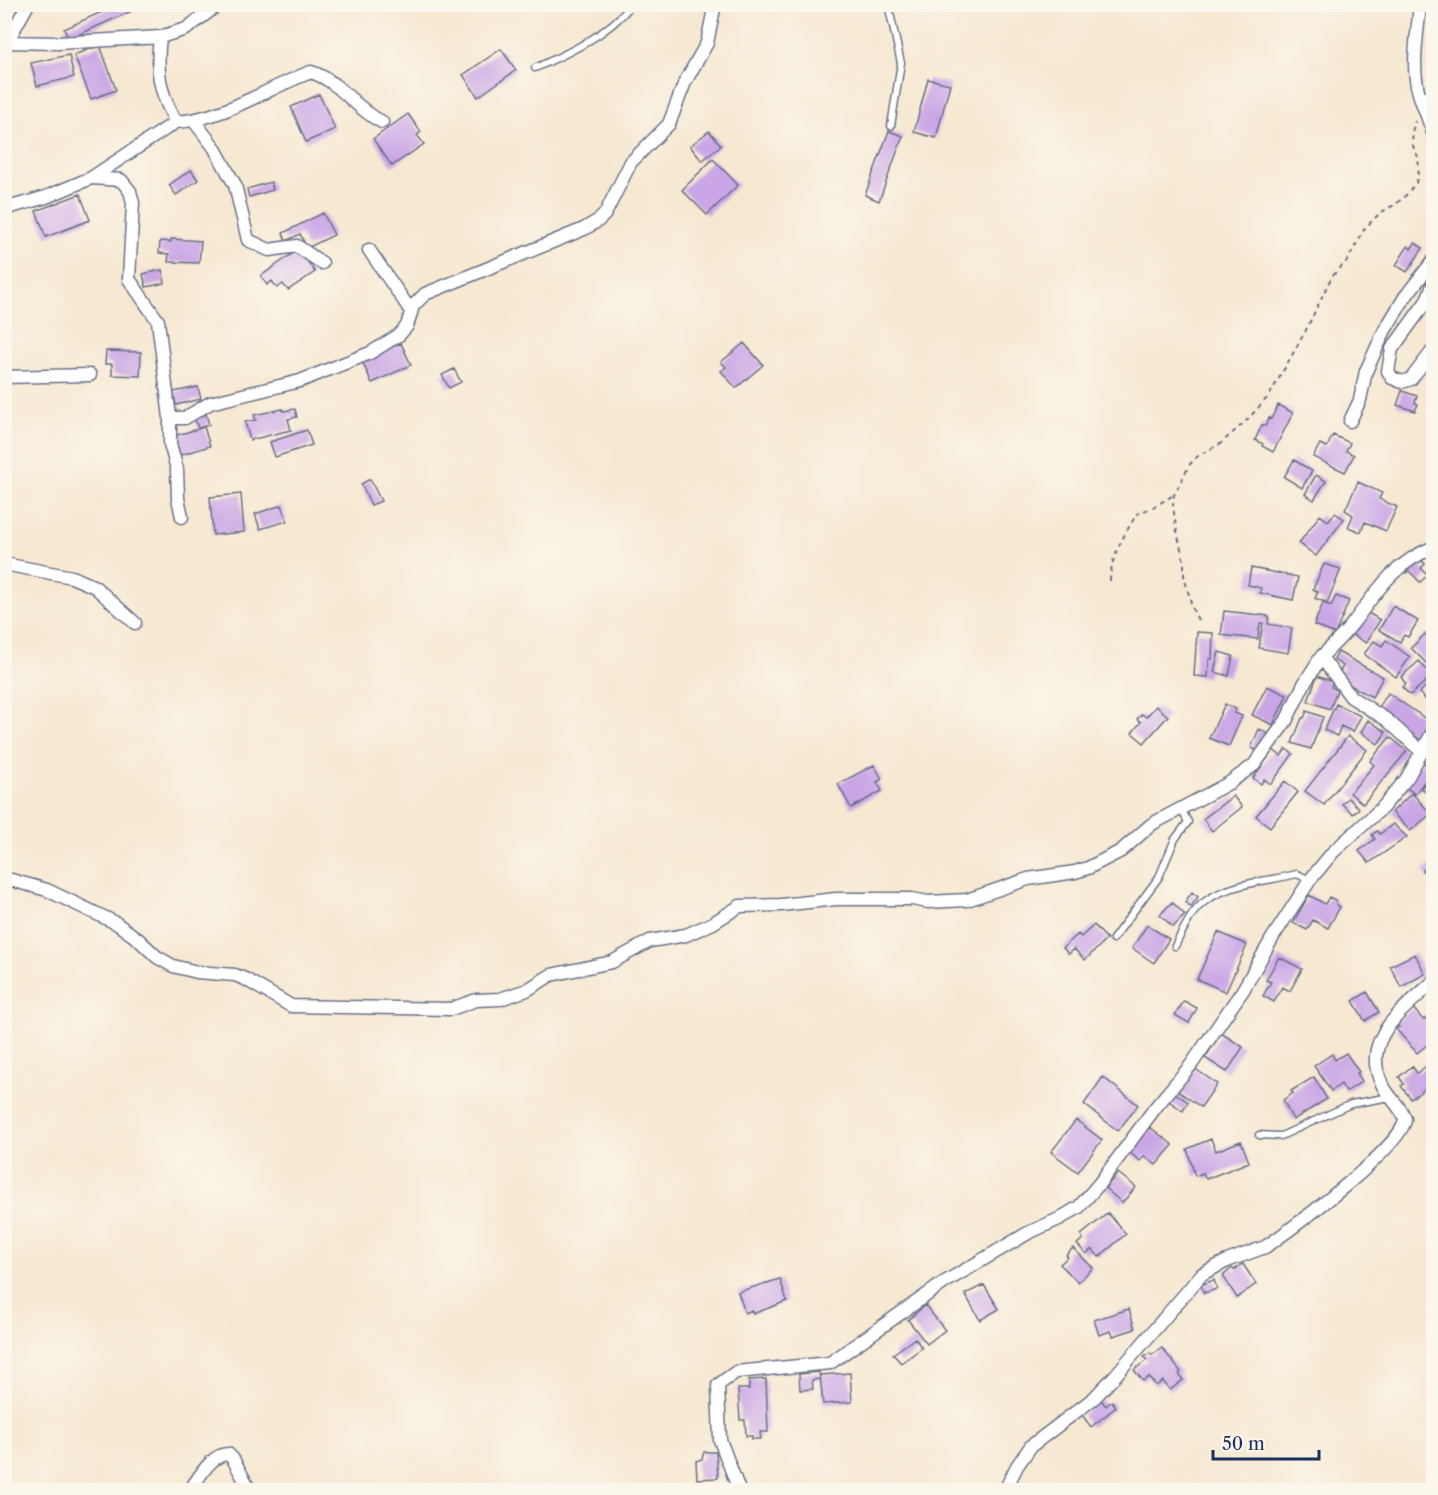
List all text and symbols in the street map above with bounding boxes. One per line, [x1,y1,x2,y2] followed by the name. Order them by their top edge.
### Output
[1213,1423,1320,1461] scale bar
[1222,1433,1265,1455] text: 50 m

